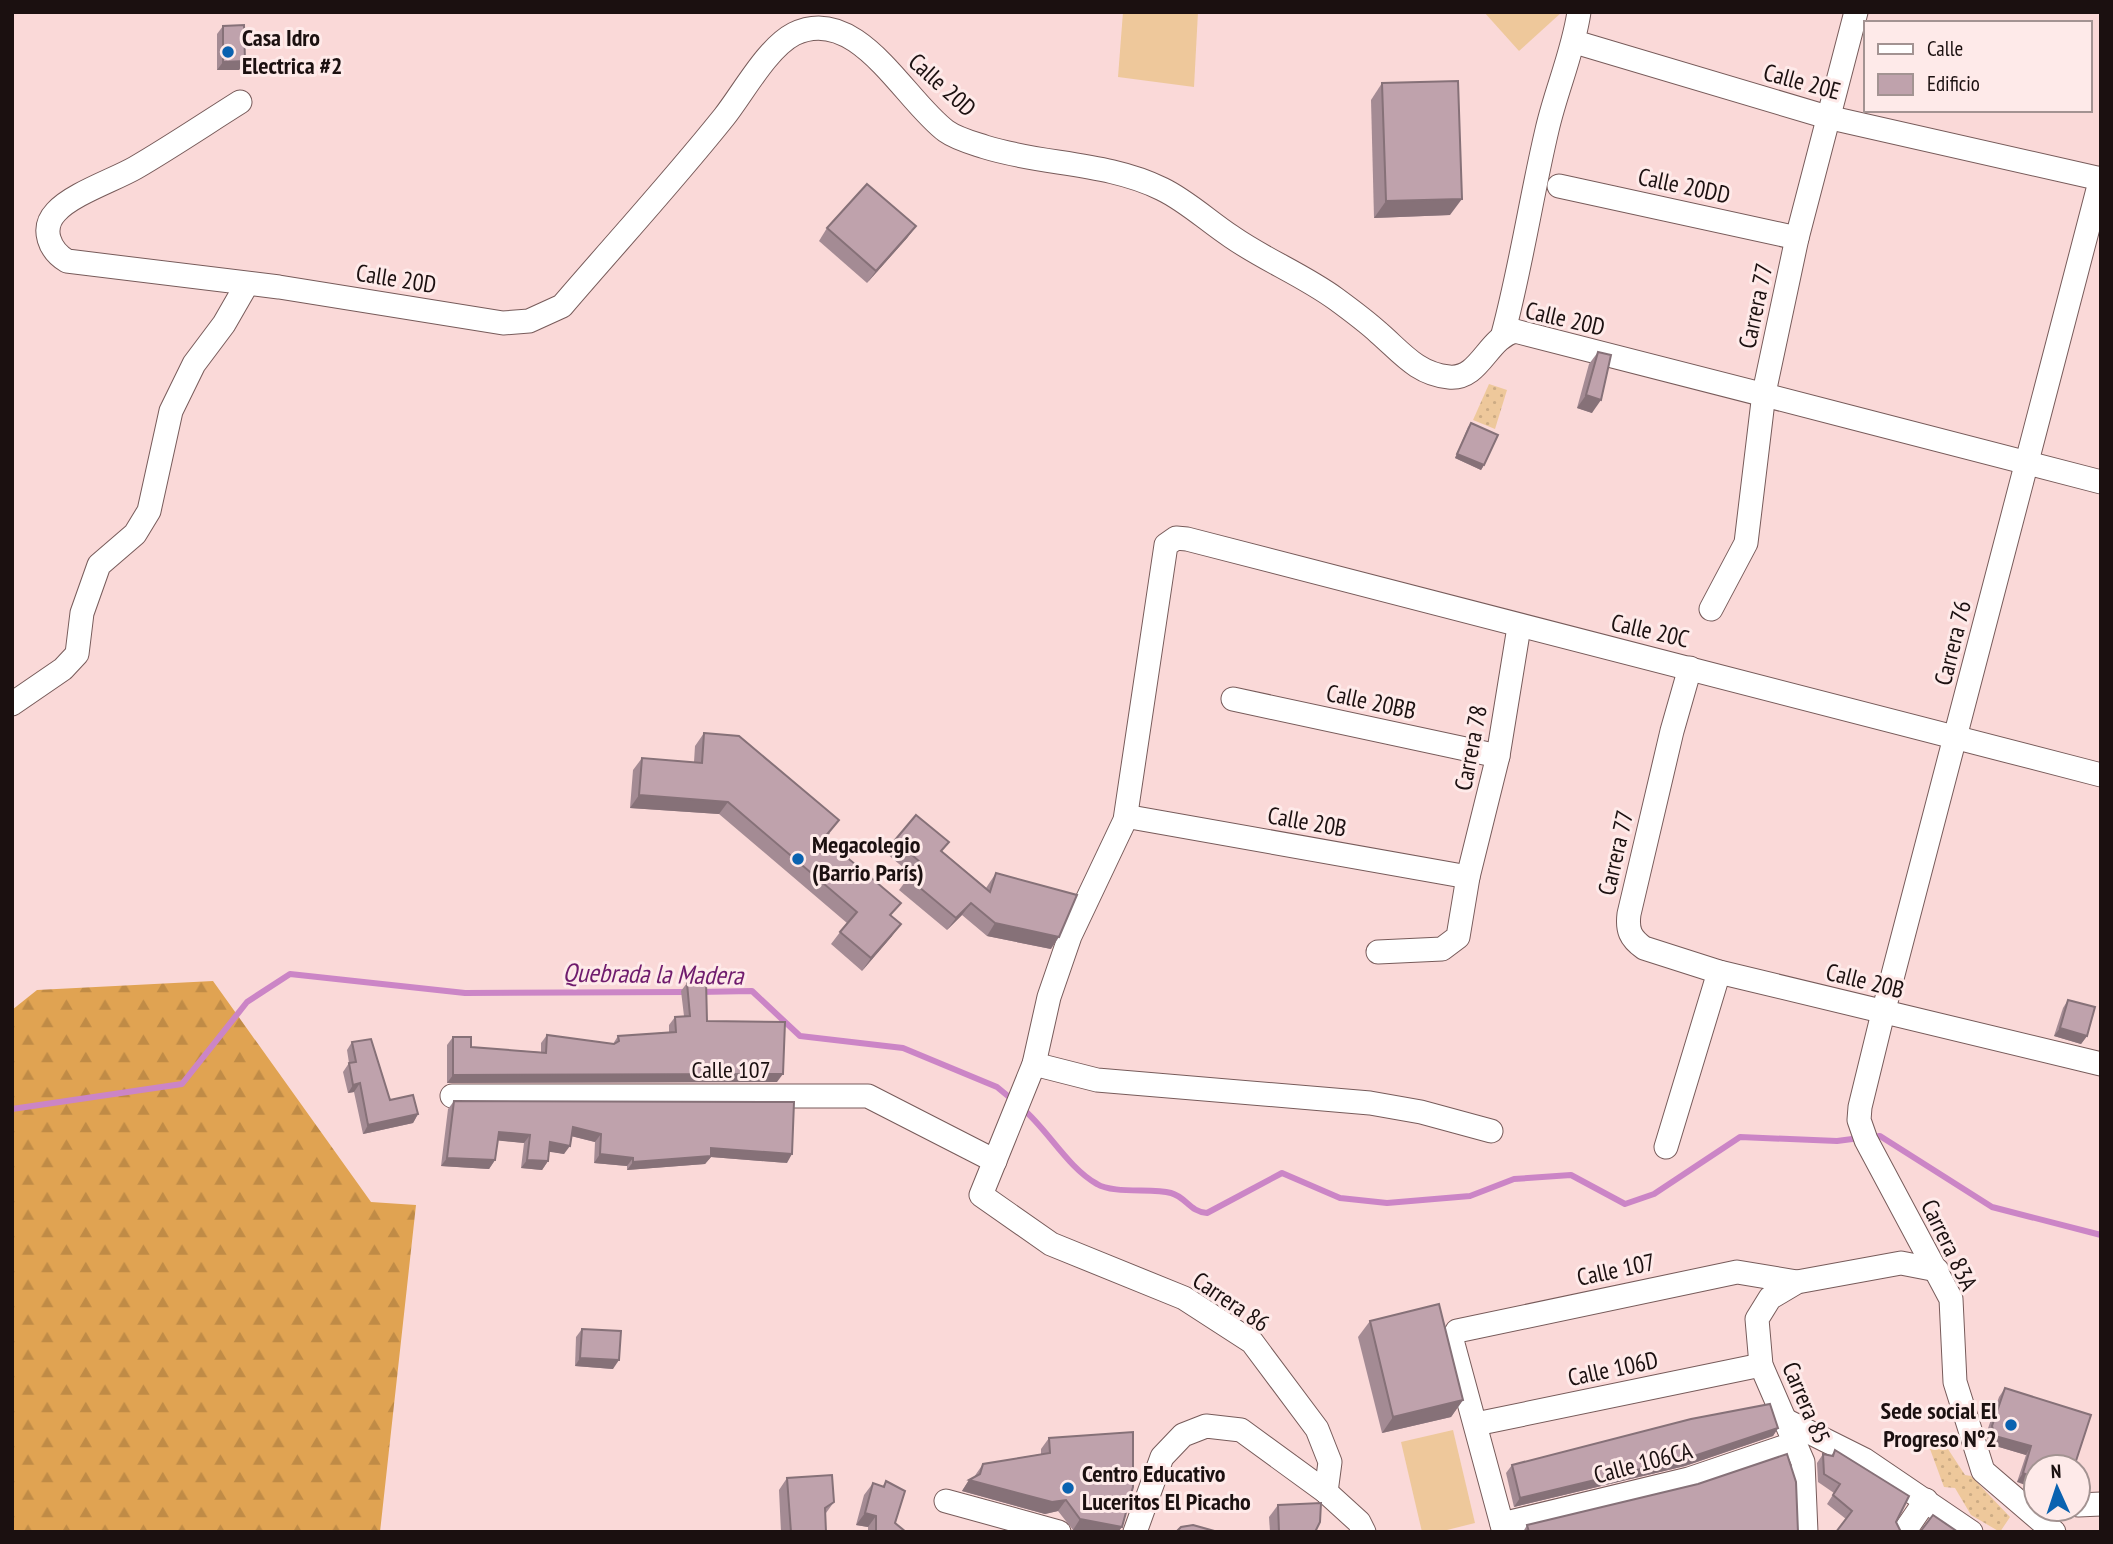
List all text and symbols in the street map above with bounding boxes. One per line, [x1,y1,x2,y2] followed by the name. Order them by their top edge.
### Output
[1864,21,2092,112] legend
[242,22,342,81] place label: Casa Idro Electrica #2
[1927,35,1963,62] text: Calle
[220,44,236,60] marker: Casa Idro Electrica #2
[902,46,983,123] street label: Calle 20D
[1760,56,1844,107] street label: Calle 20E
[1927,70,1980,97] text: Edificio
[1635,161,1733,210] street label: Calle 20DD
[354,257,438,300] street label: Calle 20D
[1731,261,1780,351] street label: Carrera 77
[1522,294,1608,343] street label: Calle 20D
[1927,597,1978,688] street label: Carrera 76
[1608,607,1692,655] street label: Calle 20C
[1324,677,1419,726] street label: Calle 20BB
[1447,703,1494,793] street label: Carrera 78
[1265,799,1349,844] street label: Calle 20B
[1591,807,1640,898] street label: Carrera 77
[812,829,924,888] place label: Megacolegio (Barrio París)
[790,851,806,867] marker: Megacolegio (Barrio París)
[562,955,745,992] water label: Quebrada la Madera
[1823,956,1907,1005] street label: Calle 20B
[692,1054,770,1085] street label: Calle 107
[1914,1194,1985,1296] street label: Carrera 83A
[1574,1246,1658,1293] street label: Calle 107
[1187,1265,1276,1339] street label: Carrera 86
[1565,1344,1661,1393] street label: Calle 106D
[1775,1357,1838,1449] street label: Carrera 85
[1881,1395,1997,1454] place label: Sede social El Progreso N°2
[2003,1417,2019,1433] marker: Sede social El Progreso N°2
[1590,1434,1696,1491] street label: Calle 106CA
[2022,1453,2092,1523] north arrow
[1082,1458,1251,1517] place label: Centro Educativo Luceritos El Picacho
[2050,1459,2062,1483] text: N
[1060,1480,1076,1496] marker: Centro Educativo Luceritos El Picacho

